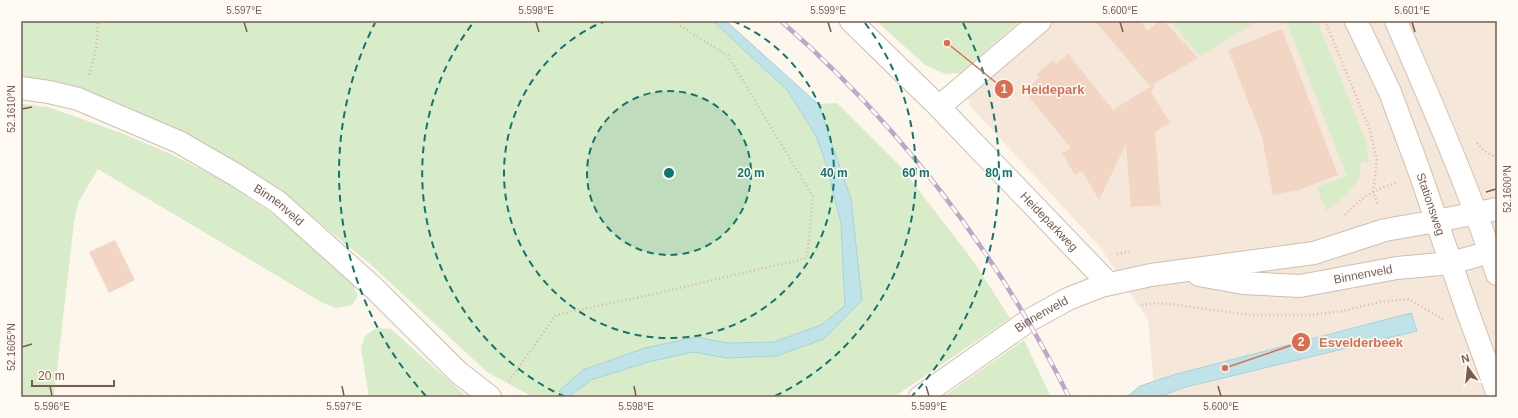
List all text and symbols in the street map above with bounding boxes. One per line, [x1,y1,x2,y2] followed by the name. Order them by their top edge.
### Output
[226,5,262,16] text: 5.597°E
[518,5,554,16] text: 5.598°E
[810,5,846,16] text: 5.599°E
[1102,5,1138,16] text: 5.600°E
[1394,5,1430,16] text: 5.601°E
[994,77,1093,102] callout: Heidepark
[1001,82,1008,96] text: 1
[1022,82,1085,97] text: Heidepark
[6,85,17,133] text: 52.1610°N
[1502,165,1513,213] text: 52.1600°N
[662,166,676,180] centre of rings
[737,166,765,180] text: 20 m
[820,166,848,180] text: 40 m
[902,166,930,180] text: 60 m
[985,166,1013,180] text: 80 m
[1413,171,1448,237] street label: Stationsweg
[251,181,307,229] street label: Binnenveld
[1017,189,1081,254] street label: Heideparkweg
[1333,262,1394,287] street label: Binnenveld
[1012,293,1071,335] street label: Binnenveld
[6,323,17,371] text: 52.1605°N
[1291,330,1411,355] callout: Esvelderbeek
[1298,335,1305,349] text: 2
[1319,335,1404,350] text: Esvelderbeek
[1448,348,1488,388] north arrow
[1460,352,1471,365] text: N
[32,362,114,388] scale bar
[38,369,65,383] text: 20 m
[34,401,70,412] text: 5.596°E
[326,401,362,412] text: 5.597°E
[618,401,654,412] text: 5.598°E
[911,401,947,412] text: 5.599°E
[1203,401,1239,412] text: 5.600°E

